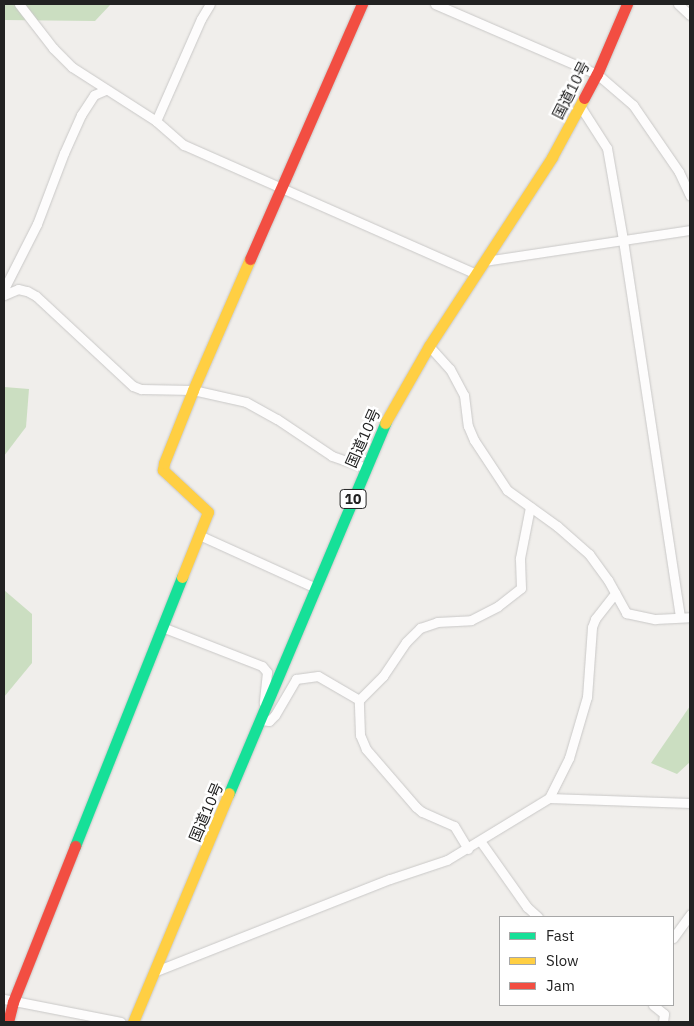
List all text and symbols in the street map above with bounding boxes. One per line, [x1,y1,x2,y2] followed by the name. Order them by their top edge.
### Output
[549,58,593,122] street label: 国道10号
[342,406,384,470] street label: 国道10号
[339,488,367,510] road number: 10
[185,779,227,845] street label: 国道10号
[499,916,674,1006] legend
[546,926,574,945] text: Fast
[546,951,579,970] text: Slow
[546,976,575,995] text: Jam

